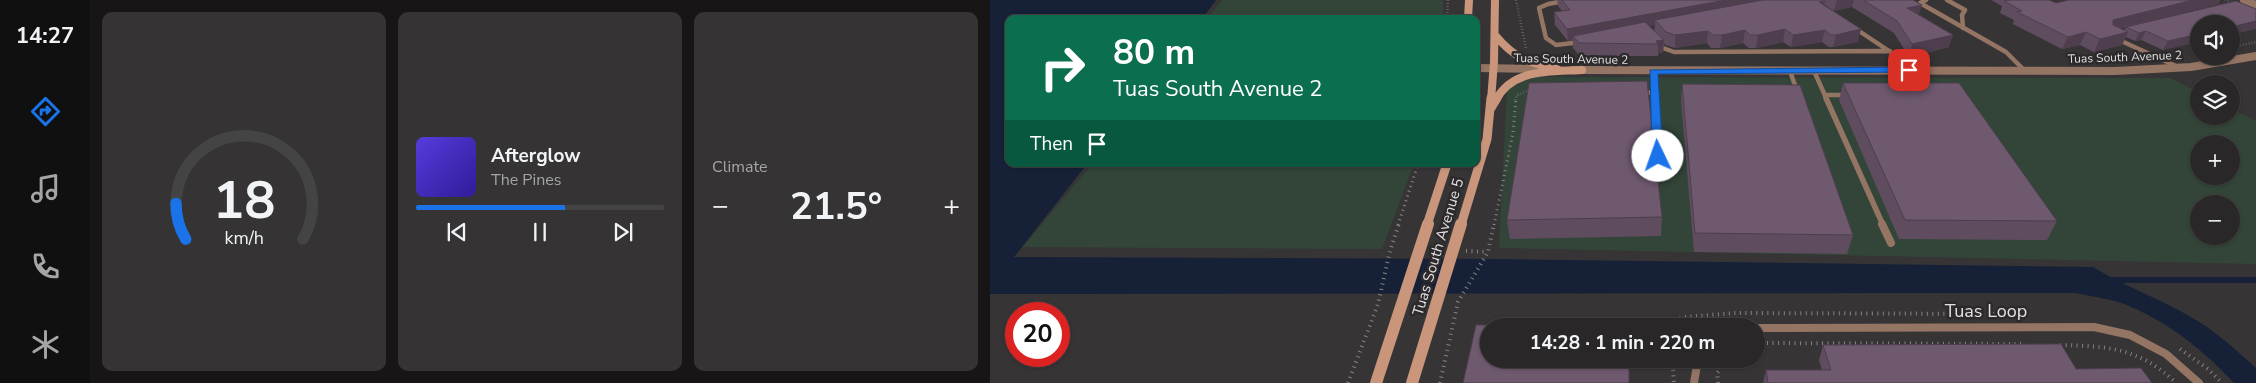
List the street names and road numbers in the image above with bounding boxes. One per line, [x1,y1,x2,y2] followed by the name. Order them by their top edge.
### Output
[2068,47,2182,67] street label: Tuas South Avenue 2
[1514,50,1628,68] street label: Tuas South Avenue 2
[1408,176,1468,318] street label: Tuas South Avenue 5
[1945,299,2027,323] street label: Tuas Loop

